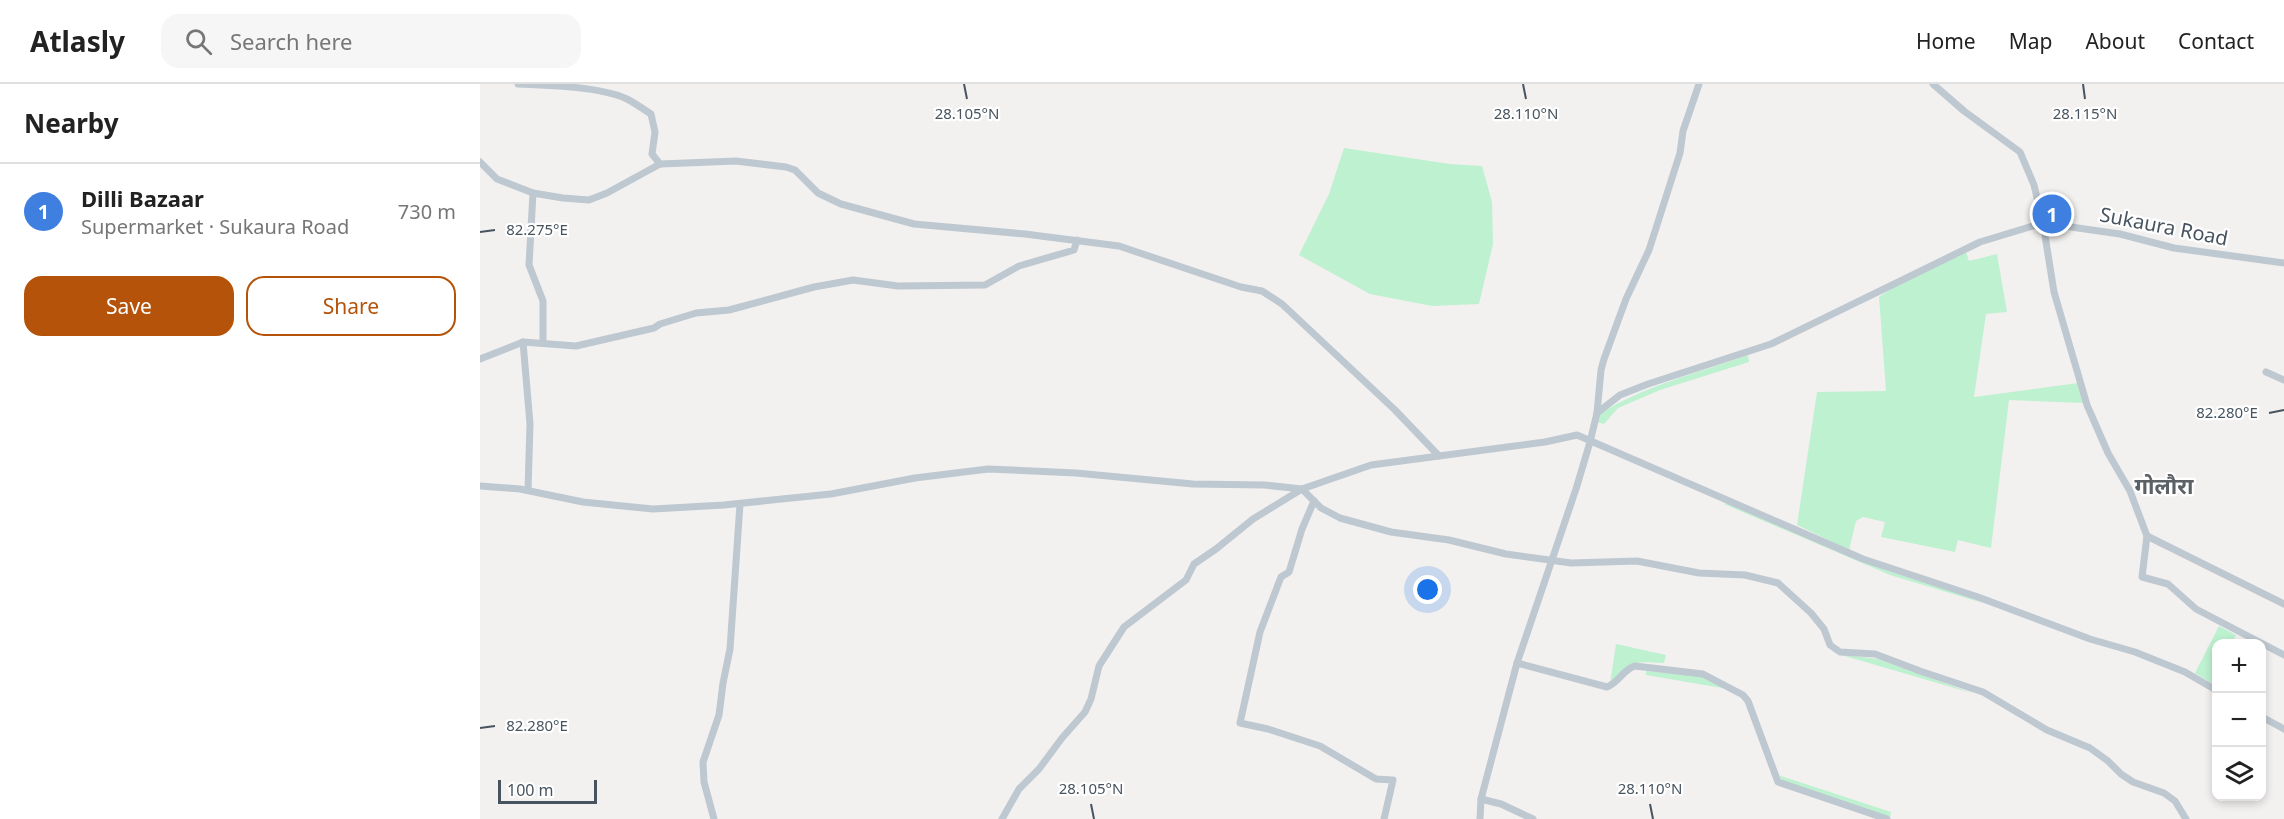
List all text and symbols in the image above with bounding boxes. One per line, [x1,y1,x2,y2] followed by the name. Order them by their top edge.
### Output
[161,14,581,68] search box
[30,22,125,60] text: Atlasly
[182,25,215,58] icon: search
[230,26,352,56] text: Search here
[1916,27,1976,55] text: Home
[2009,27,2052,55] text: Map
[2085,27,2145,55] text: About
[2178,27,2254,55] text: Contact
[935,103,999,123] text: 28.105°N
[1494,103,1558,123] text: 28.110°N
[2053,103,2117,123] text: 28.115°N
[24,105,119,141] text: Nearby
[81,183,204,213] text: Dilli Bazaar
[2032,192,2072,236] pin: 1
[38,198,49,225] text: 1
[398,198,456,225] text: 730 m
[2098,200,2230,252] street label: Sukaura Road
[81,213,349,240] text: Supermarket · Sukaura Road
[506,219,568,239] text: 82.275°E
[24,276,234,336] button: Save
[246,276,456,336] button: Share
[2196,402,2258,422] text: 82.280°E
[2135,470,2194,500] district label: गोलौरा
[1413,575,1442,604] your location
[2212,639,2266,801] map controls
[2212,639,2266,693] button: +
[2212,693,2266,747] button: −
[506,715,568,735] text: 82.280°E
[2212,747,2266,801] button: layers
[498,777,597,804] scale bar
[1059,778,1123,798] text: 28.105°N
[1618,778,1682,798] text: 28.110°N
[507,779,554,801] text: 100 m

